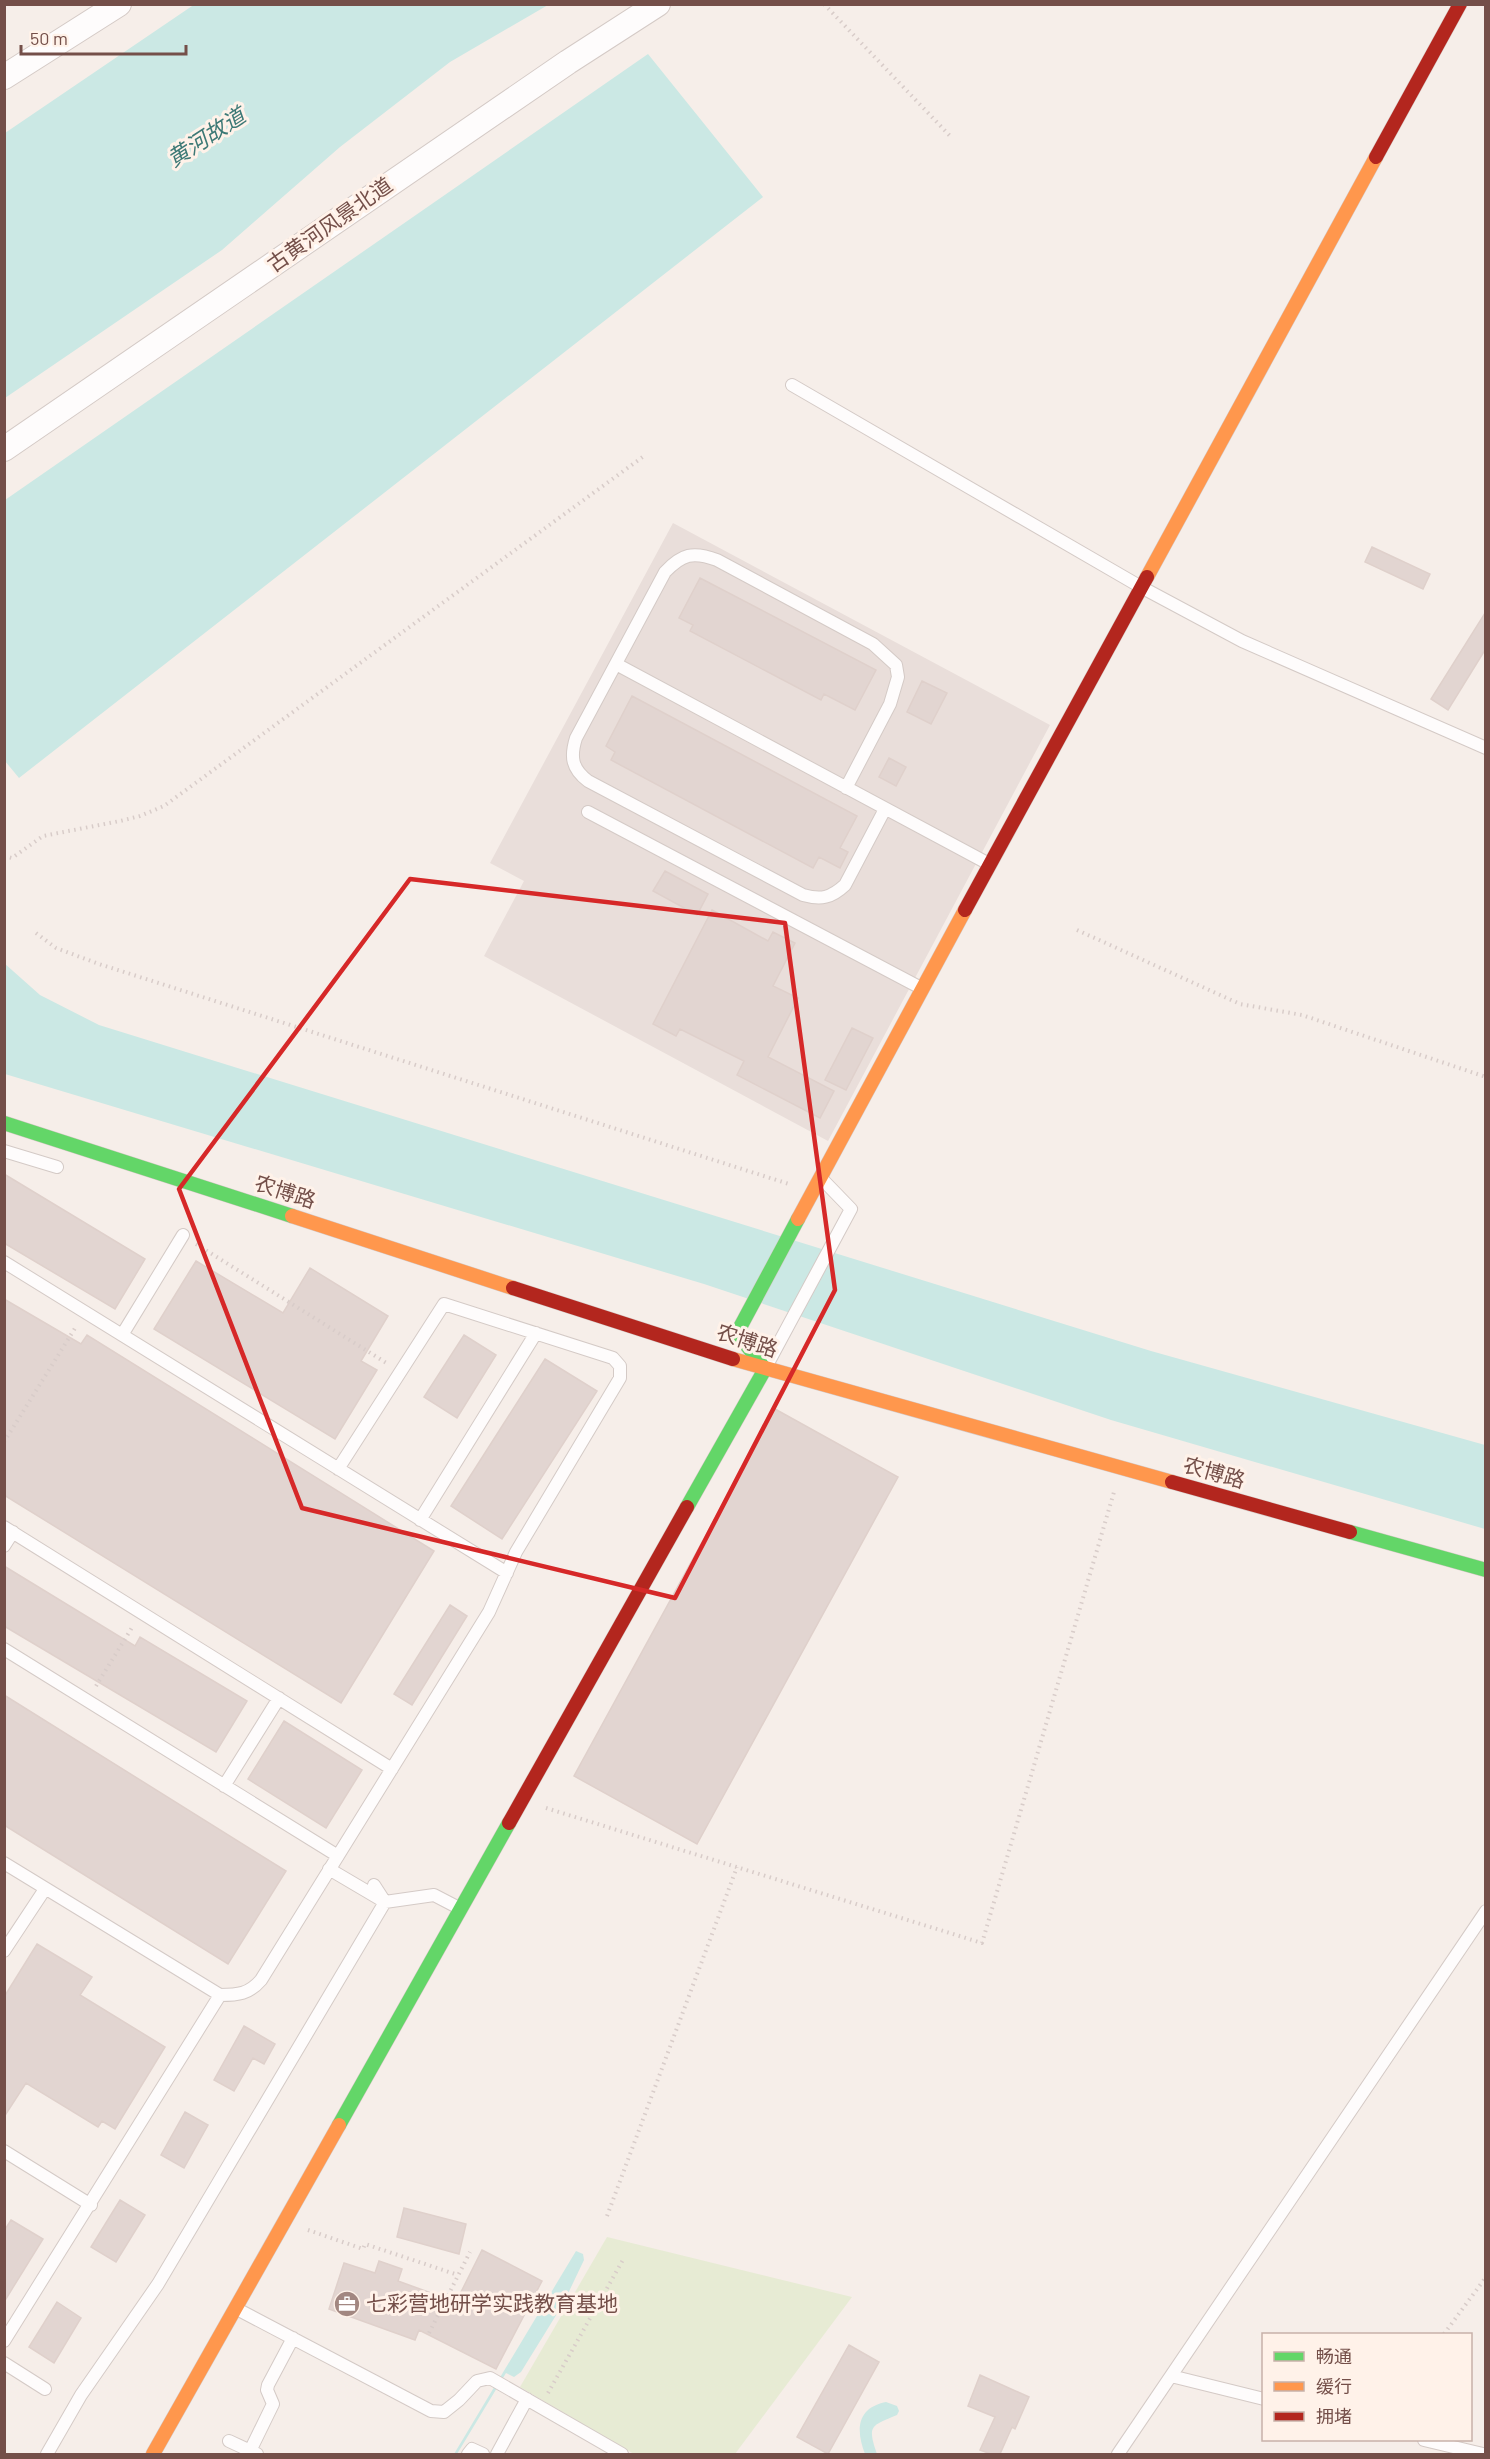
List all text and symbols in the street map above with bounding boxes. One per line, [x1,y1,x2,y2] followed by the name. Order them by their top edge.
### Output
[21,18,186,56] scale bar
[30,27,68,49] text: 50 m
[161,100,252,171] water label: 黄河故道
[262,171,397,276] street label: 古黄河风景北道
[252,1169,319,1212] street label: 农博路
[714,1318,781,1361] street label: 农博路
[1181,1451,1248,1492] street label: 农博路
[332,2289,362,2319] office icon: 七彩营地研学实践教育基地
[366,2290,618,2315] place label: 七彩营地研学实践教育基地
[1262,2333,1472,2441] legend
[1316,2345,1352,2367] text: 畅通
[1316,2375,1352,2397] text: 缓行
[1316,2405,1352,2427] text: 拥堵

